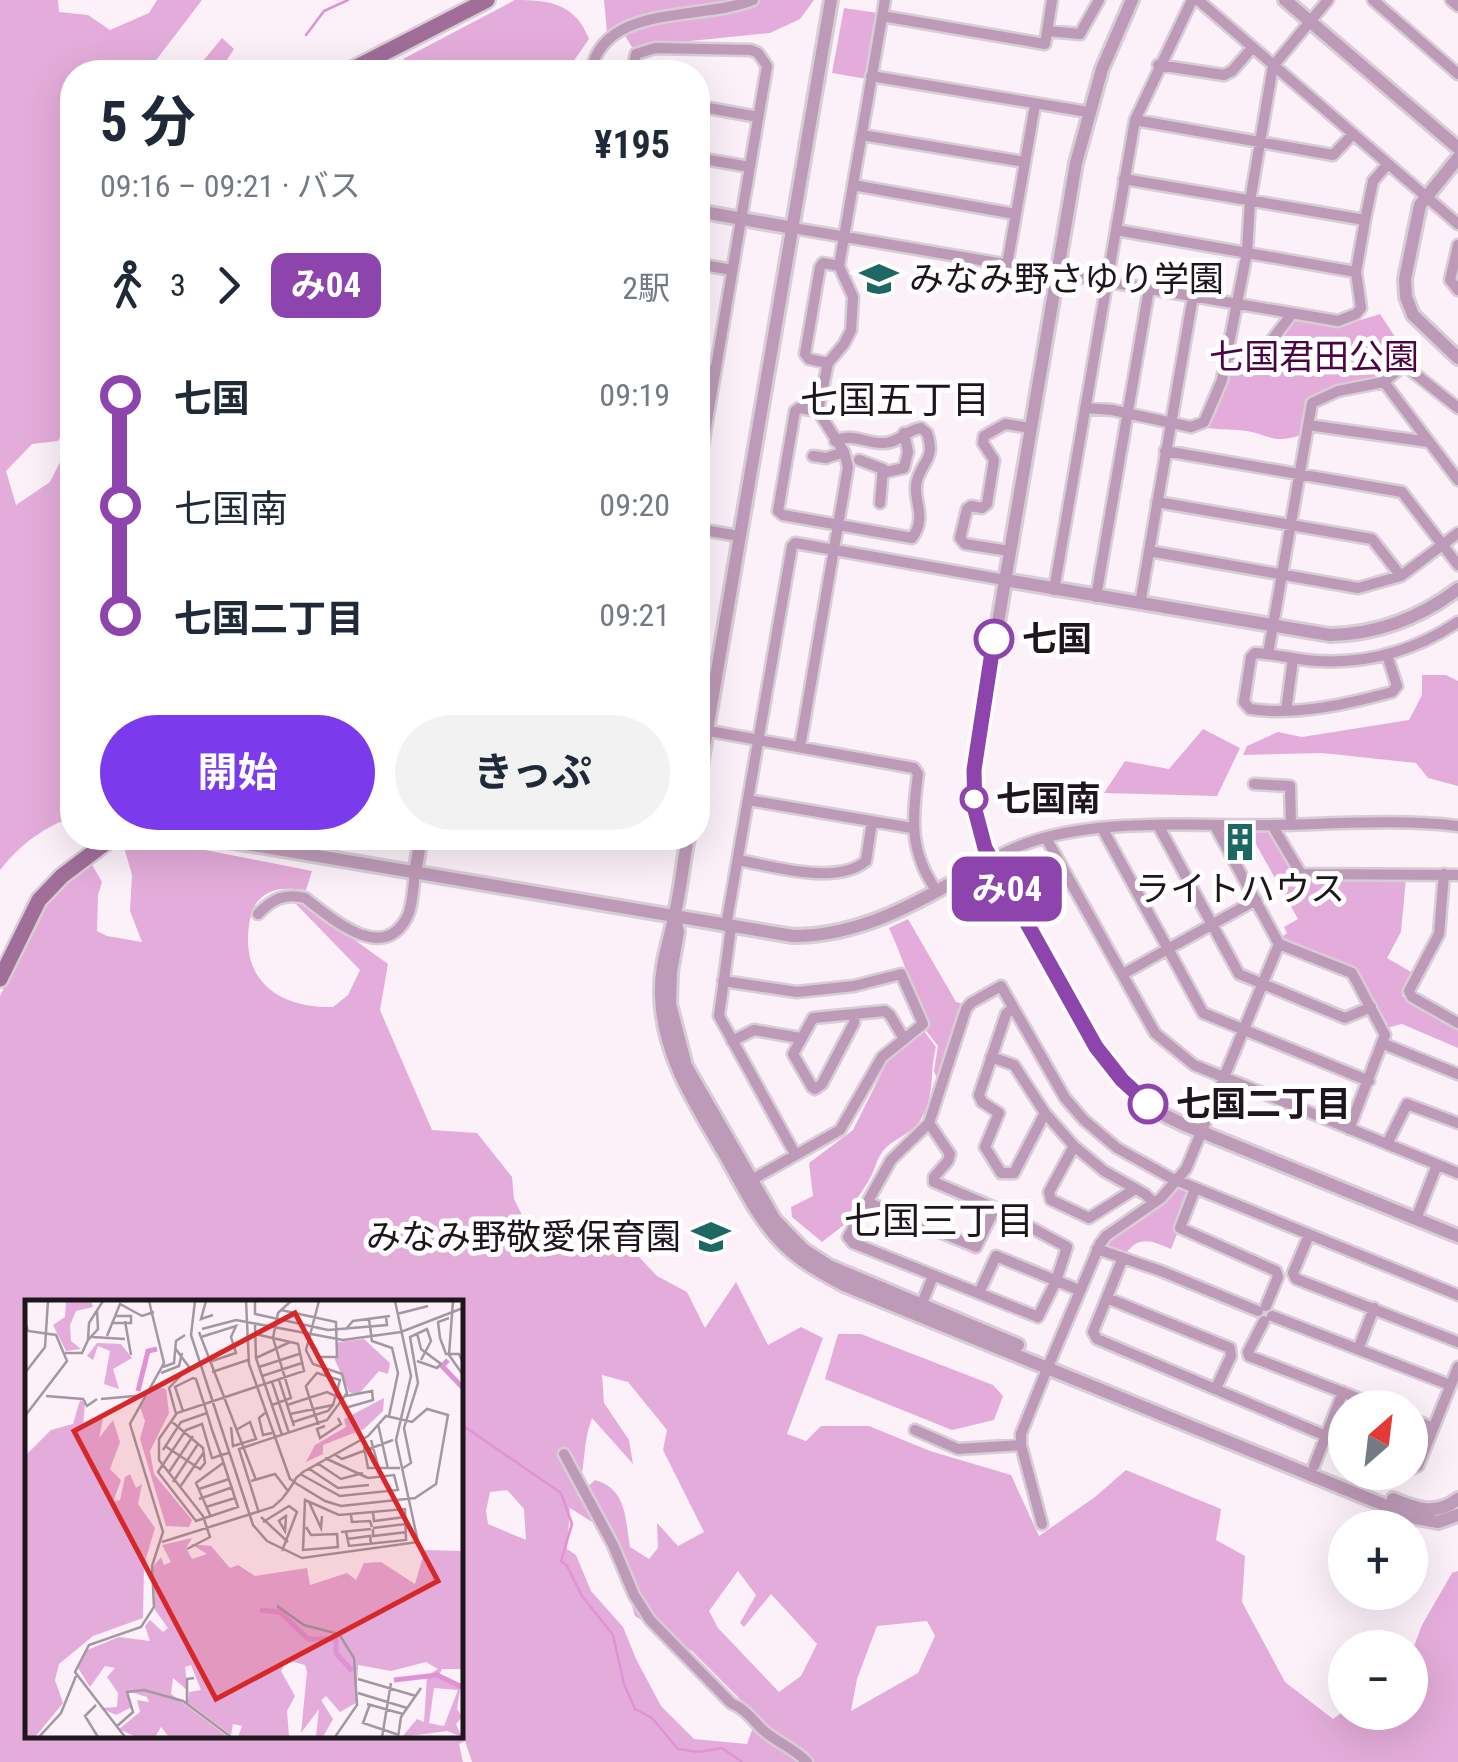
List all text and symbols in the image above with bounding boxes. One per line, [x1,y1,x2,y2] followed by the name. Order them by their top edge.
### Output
[100,90,195,154] text: 5 分
[594,123,670,167] text: ¥195
[100,167,361,205] text: 09:16 – 09:21 · バス
[100,258,155,313] icon: walk
[201,258,256,313] icon: forward
[858,258,900,300] school or university icon: みなみ野さゆり学園
[909,259,1224,300] place label: みなみ野さゆり学園
[291,265,361,306] text: み04
[170,266,186,304] text: 3
[622,269,670,307] text: 2駅
[1209,337,1419,378] park label: 七国君田公園
[599,376,670,414] text: 09:19
[174,377,250,421] text: 七国
[800,378,990,422] district label: 七国五丁目
[599,486,670,524] text: 09:20
[174,487,288,531] text: 七国南
[599,596,670,634] text: 09:21
[174,597,364,641] text: 七国二丁目
[1022,619,1092,660] place label: 七国
[975,620,1013,658] marker: 七国
[100,715,375,830] button: 開始
[395,715,670,830] button: きっぷ
[996,779,1101,820] place label: 七国南
[961,786,987,812] marker: 七国南
[1219,821,1261,863] building icon: ライトハウス
[950,856,1064,922] line badge: み04
[972,869,1042,910] text: み04
[1135,869,1345,910] place label: ライトハウス
[1176,1084,1351,1125] place label: 七国二丁目
[1129,1085,1167,1123] marker: 七国二丁目
[844,1199,1034,1243] district label: 七国三丁目
[690,1216,732,1258] school or university icon: みなみ野敬愛保育園
[366,1217,681,1258] place label: みなみ野敬愛保育園
[25,1300,462,1737] inset map
[1328,1390,1428,1490] north arrow
[1328,1390,1428,1730] map controls
[1328,1510,1428,1610] button: +
[1328,1630,1428,1730] button: −

